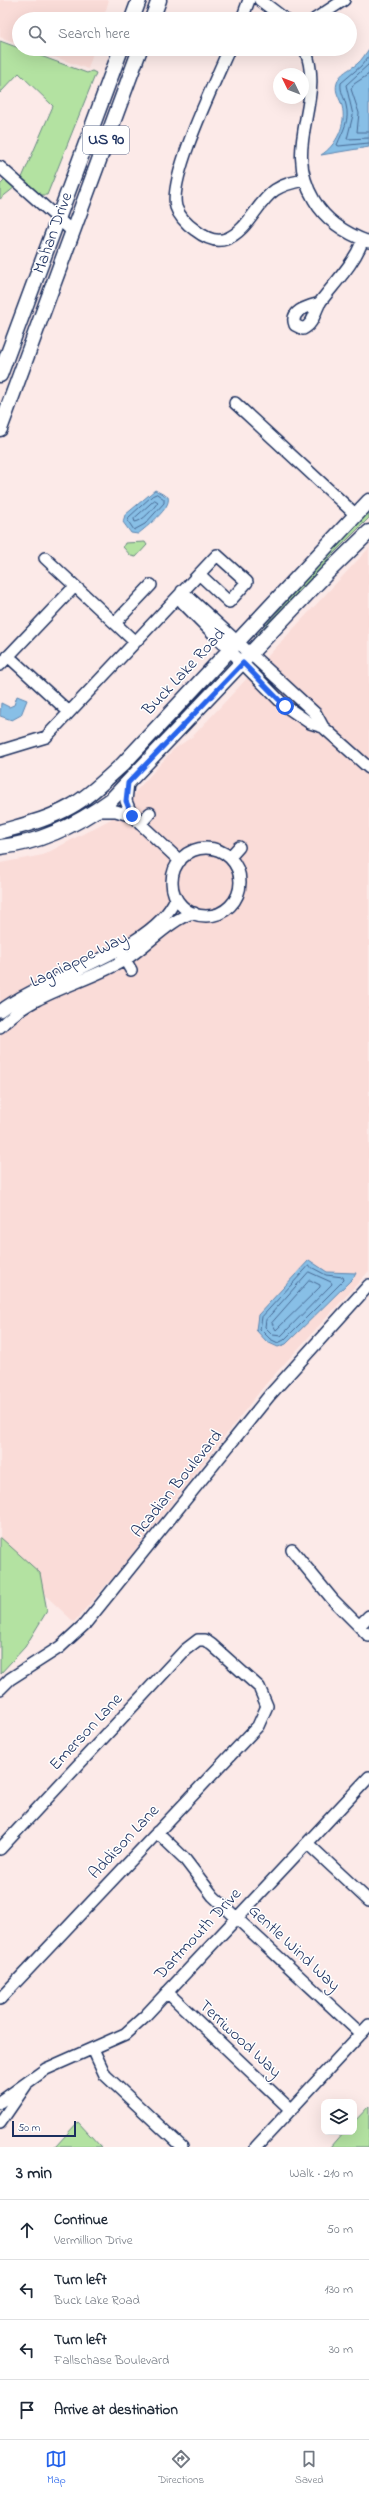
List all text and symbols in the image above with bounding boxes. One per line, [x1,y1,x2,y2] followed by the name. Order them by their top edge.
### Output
[12,12,357,56] search box
[26,23,48,45] icon: search
[58,23,130,45] text: Search here
[273,68,309,104] north arrow
[83,126,129,154] road number: US 90
[27,188,79,277] street label: Mahan Drive
[136,622,232,722] street label: Buck Lake Road
[276,697,294,715] route start
[123,807,141,825] route end
[26,926,133,996] street label: Lagniappe Way
[126,1424,229,1543] street label: Acadian Boulevard
[43,1687,129,1776] street label: Emerson Lane
[83,1799,166,1885] street label: Addison Lane
[148,1882,248,1986] street label: Dartmouth Drive
[242,1899,346,1998] street label: Gentle Wind Way
[192,1994,287,2085] street label: Terriwood Way
[321,2099,357,2135] map controls
[321,2099,357,2135] button: layers
[12,2119,76,2138] scale bar
[18,2120,40,2136] text: 50 m
[16,2161,52,2186] text: 3 min
[289,2164,353,2183] text: Walk · 210 m
[54,2209,108,2231] text: Continue
[16,2219,38,2241] icon: ahead
[327,2220,353,2239] text: 50 m
[54,2231,133,2250] text: Vermillion Drive
[54,2269,107,2291] text: Turn left
[16,2279,38,2301] icon: left
[325,2280,353,2299] text: 130 m
[54,2291,140,2310] text: Buck Lake Road
[54,2329,107,2351] text: Turn left
[16,2339,38,2361] icon: left
[329,2340,353,2359] text: 30 m
[54,2351,169,2370] text: Fallschase Boulevard
[16,2399,38,2421] icon: arrive
[54,2399,178,2421] text: Arrive at destination
[45,2448,67,2488] tab: Map
[158,2448,204,2488] tab: Directions
[295,2448,324,2488] tab: Saved

